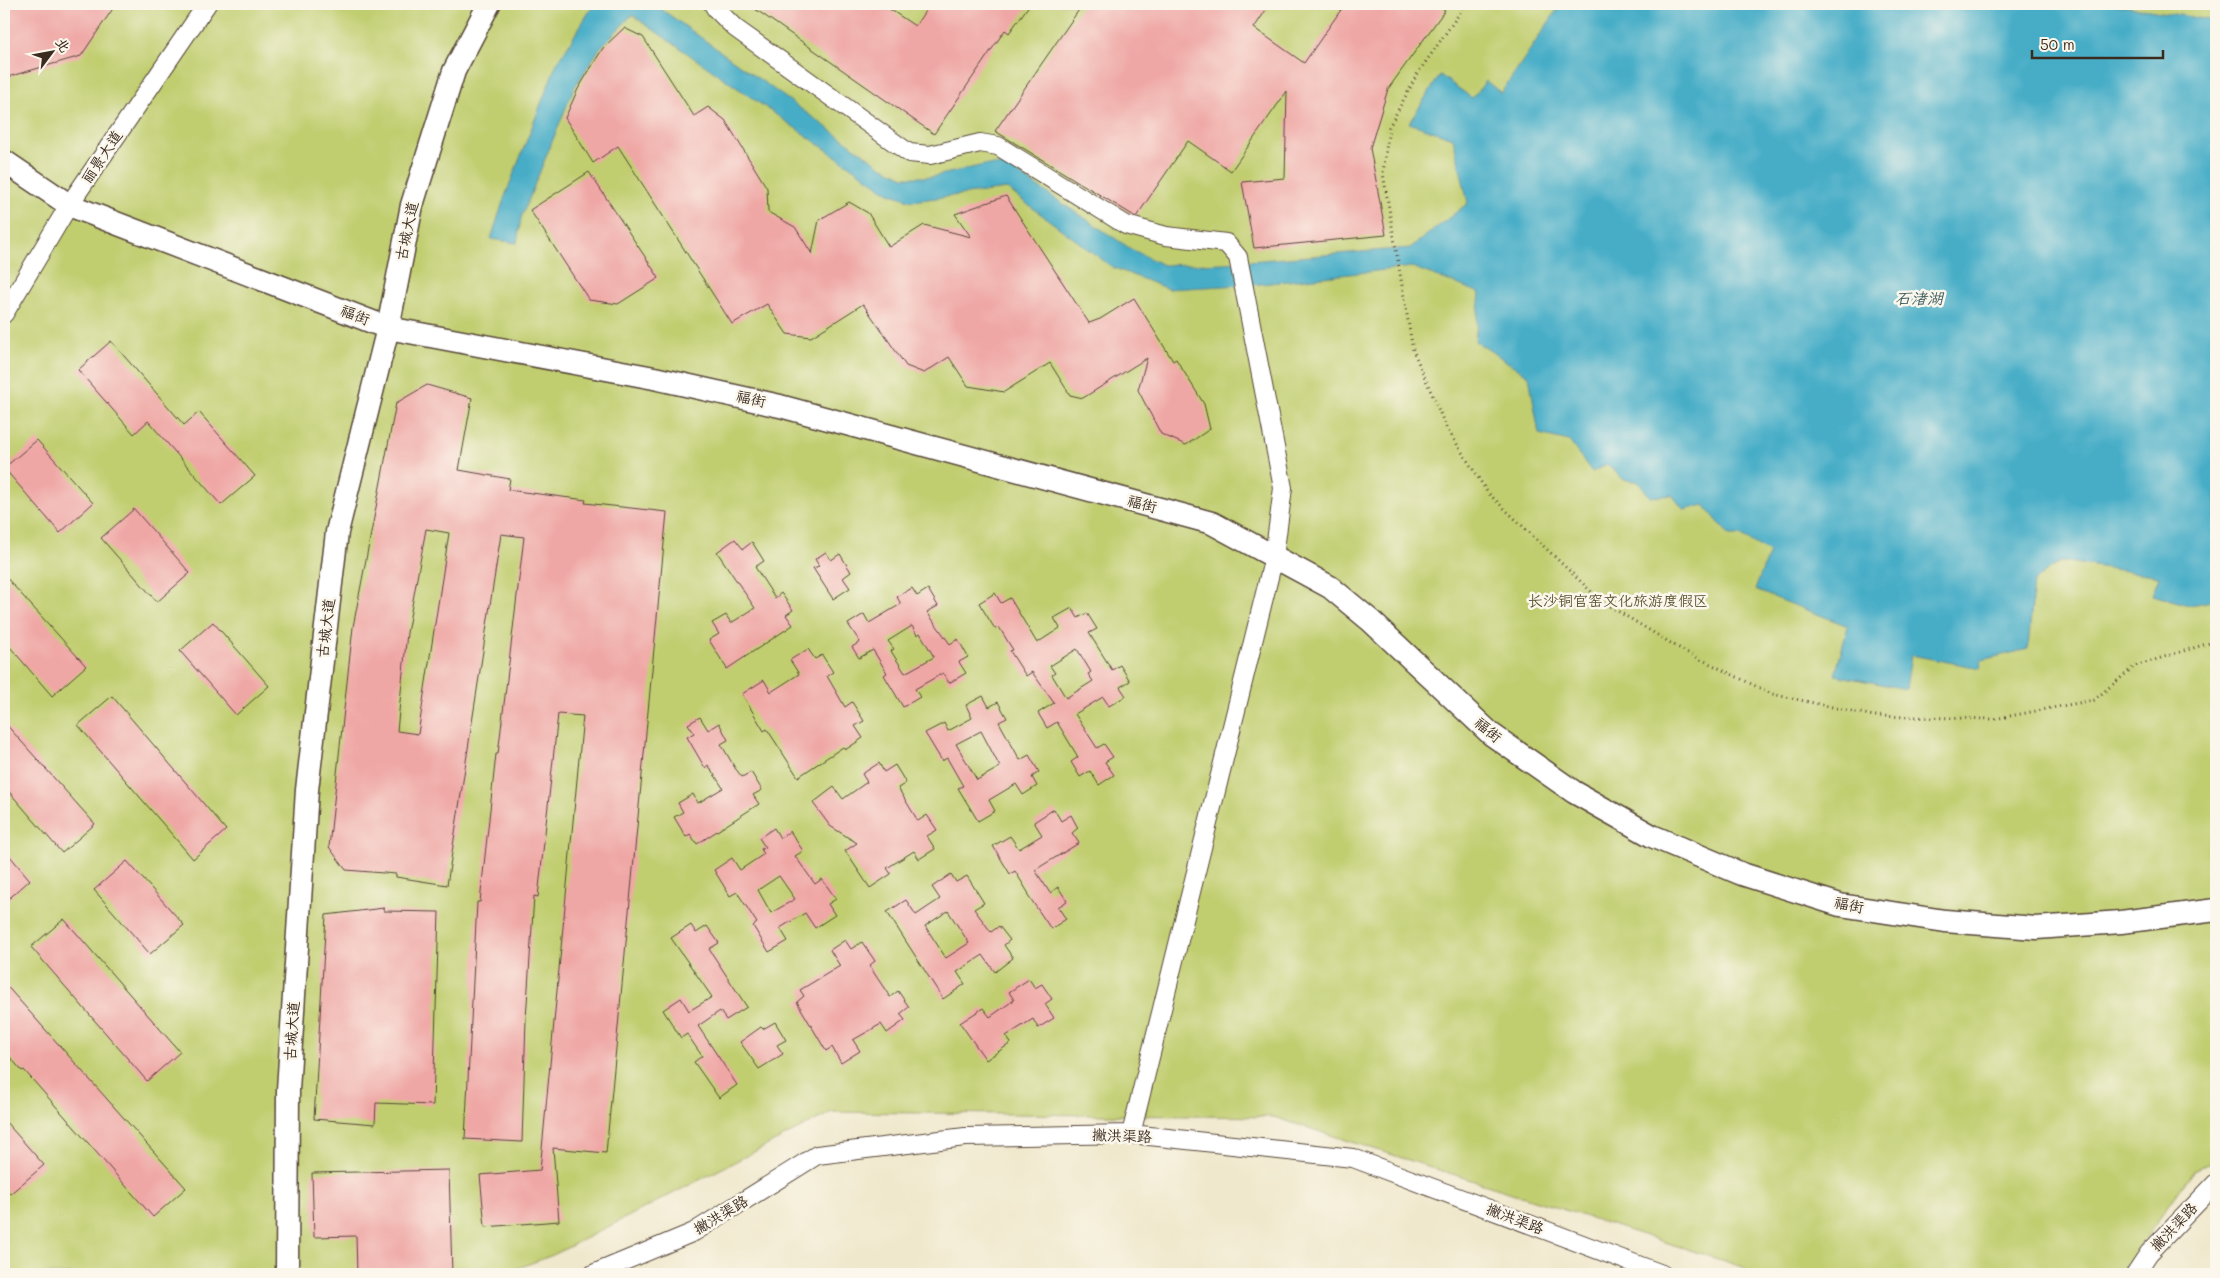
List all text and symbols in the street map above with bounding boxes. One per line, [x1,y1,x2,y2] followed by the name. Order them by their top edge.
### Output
[28,28,78,78] north arrow
[2032,28,2164,60] scale bar
[52,34,75,56] text: 北
[2040,34,2075,54] text: 50 m
[76,126,126,187] street label: 丽景大道
[390,199,422,262] street label: 古城大道
[1895,287,1945,308] water label: 石渚湖
[338,299,373,329] street label: 福街
[734,385,768,411] street label: 福街
[1125,489,1159,517] street label: 福街
[1528,590,1708,610] park label: 长沙铜官窑文化旅游度假区
[311,597,339,659] street label: 古城大道
[1471,712,1507,747] street label: 福街
[1833,891,1866,917] street label: 福街
[279,1000,303,1062] street label: 古城大道
[1092,1124,1152,1146] street label: 撇洪渠路
[690,1190,751,1238] street label: 撇洪渠路
[1484,1198,1547,1238] street label: 撇洪渠路
[2145,1198,2201,1255] street label: 撇洪渠路

